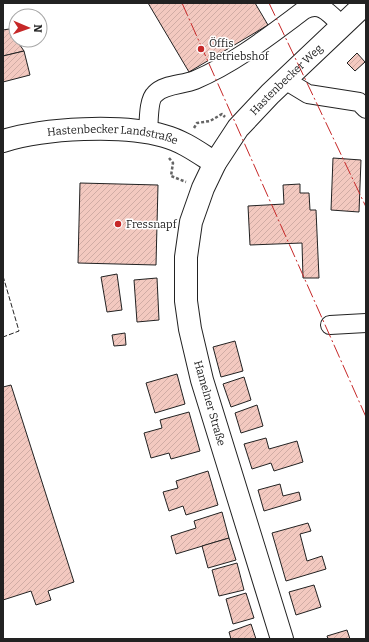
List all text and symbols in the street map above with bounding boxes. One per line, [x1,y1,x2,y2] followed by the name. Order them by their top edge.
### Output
[8,8,48,48] north arrow
[31,24,44,33] text: N
[209,37,270,63] place label: Öffis Betriebshof
[247,42,325,118] street label: Hastenbecker Weg
[196,44,206,54] marker: Öffis Betriebshof
[46,123,180,147] street label: Hastenbecker Landstraße
[126,218,178,231] place label: Fressnapf
[113,219,123,229] marker: Fressnapf
[191,359,228,447] street label: Hamelner Straße

